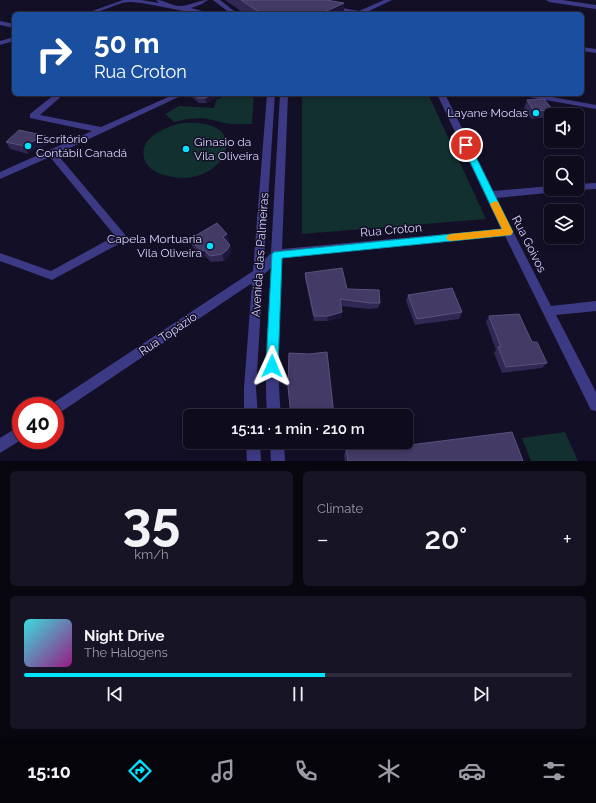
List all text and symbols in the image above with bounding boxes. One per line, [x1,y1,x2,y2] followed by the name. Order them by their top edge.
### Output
[94,27,160,60] text: 50 m
[28,28,80,80] icon: right
[94,61,187,82] text: Rua Croton
[447,106,528,120] place label: Layane Modas
[531,108,541,118] marker: Layane Modas
[544,108,584,244] map controls
[544,108,584,148] button: sound
[449,128,483,162] pin
[36,132,127,160] place label: Escritório Contábil Canadá
[455,134,477,156] icon: arrive
[194,135,259,163] place label: Ginasio da Vila Oliveira
[23,141,33,151] marker: Escritório Contábil Canadá
[181,144,191,154] marker: Ginasio da Vila Oliveira
[544,156,584,196] button: search
[249,192,271,318] street label: Avenida das Palmeiras
[544,204,584,244] button: layers
[509,213,549,275] street label: Rua Goivos
[360,220,422,240] street label: Rua Croton
[107,232,202,260] place label: Capela Mortuaria Vila Oliveira
[205,241,215,251] marker: Capela Mortuaria Vila Oliveira
[136,310,200,358] street label: Rua Topázio
[251,345,293,387] position arrow
[12,397,64,449] speed limit sign: 40
[231,420,365,438] text: 15:11 · 1 min · 210 m
[123,490,180,551] text: 35
[317,501,363,516] text: Climate
[425,521,467,556] text: 20°
[317,526,329,552] text: −
[563,526,572,552] text: +
[134,547,169,562] text: km/h
[84,627,164,645] text: Night Drive
[84,645,168,660] text: The Halogens
[104,683,126,705] icon: previous
[287,683,309,705] icon: pause
[470,683,492,705] icon: next
[126,757,154,785] icon: directions
[209,757,237,785] icon: music
[292,757,320,785] icon: phone
[375,757,403,785] icon: climate
[458,757,486,785] icon: car
[540,757,568,785] icon: filters
[27,761,71,782] text: 15:10

